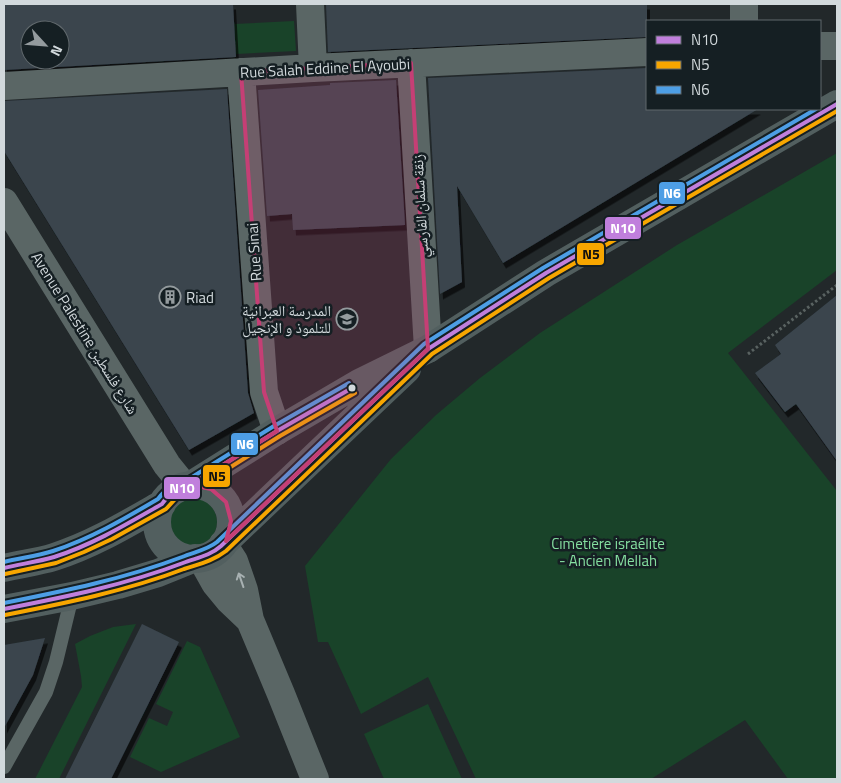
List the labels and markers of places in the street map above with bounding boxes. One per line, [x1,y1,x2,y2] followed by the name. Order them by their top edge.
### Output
[158,285,182,309] building icon: Riad
[186,286,214,309] place label: Riad
[242,299,331,339] place label: المدرسة العبرانية للتلموذ و الإنجيل
[335,307,359,331] school or university icon: المدرسة العبرانية للتلموذ و الإنجيل
[347,383,357,393] unlabelled marker

